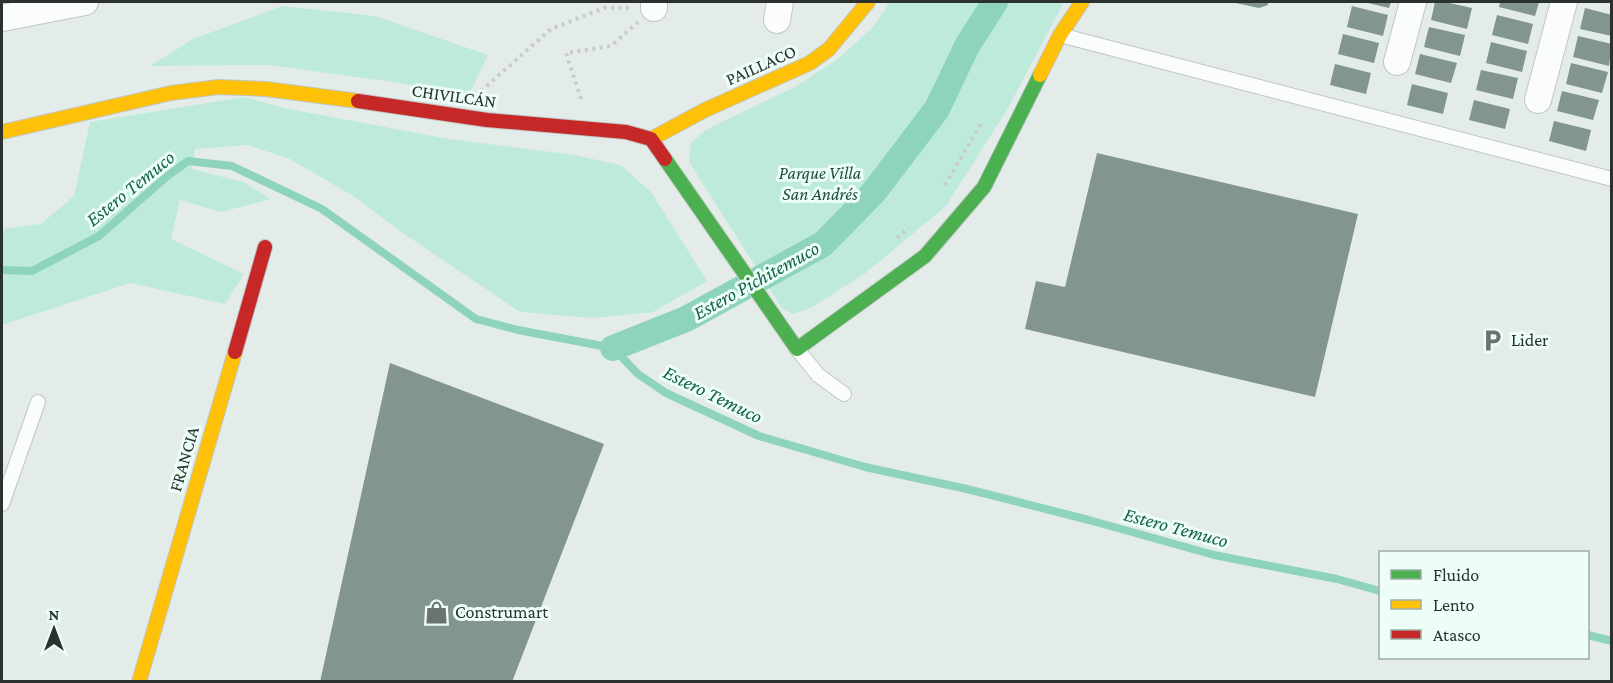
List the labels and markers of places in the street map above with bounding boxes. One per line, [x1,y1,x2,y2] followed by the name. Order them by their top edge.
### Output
[1480,327,1506,353] parking icon: Lider
[1511,330,1549,350] place label: Lider
[424,599,450,625] shop icon: Construmart
[455,602,549,622] place label: Construmart

